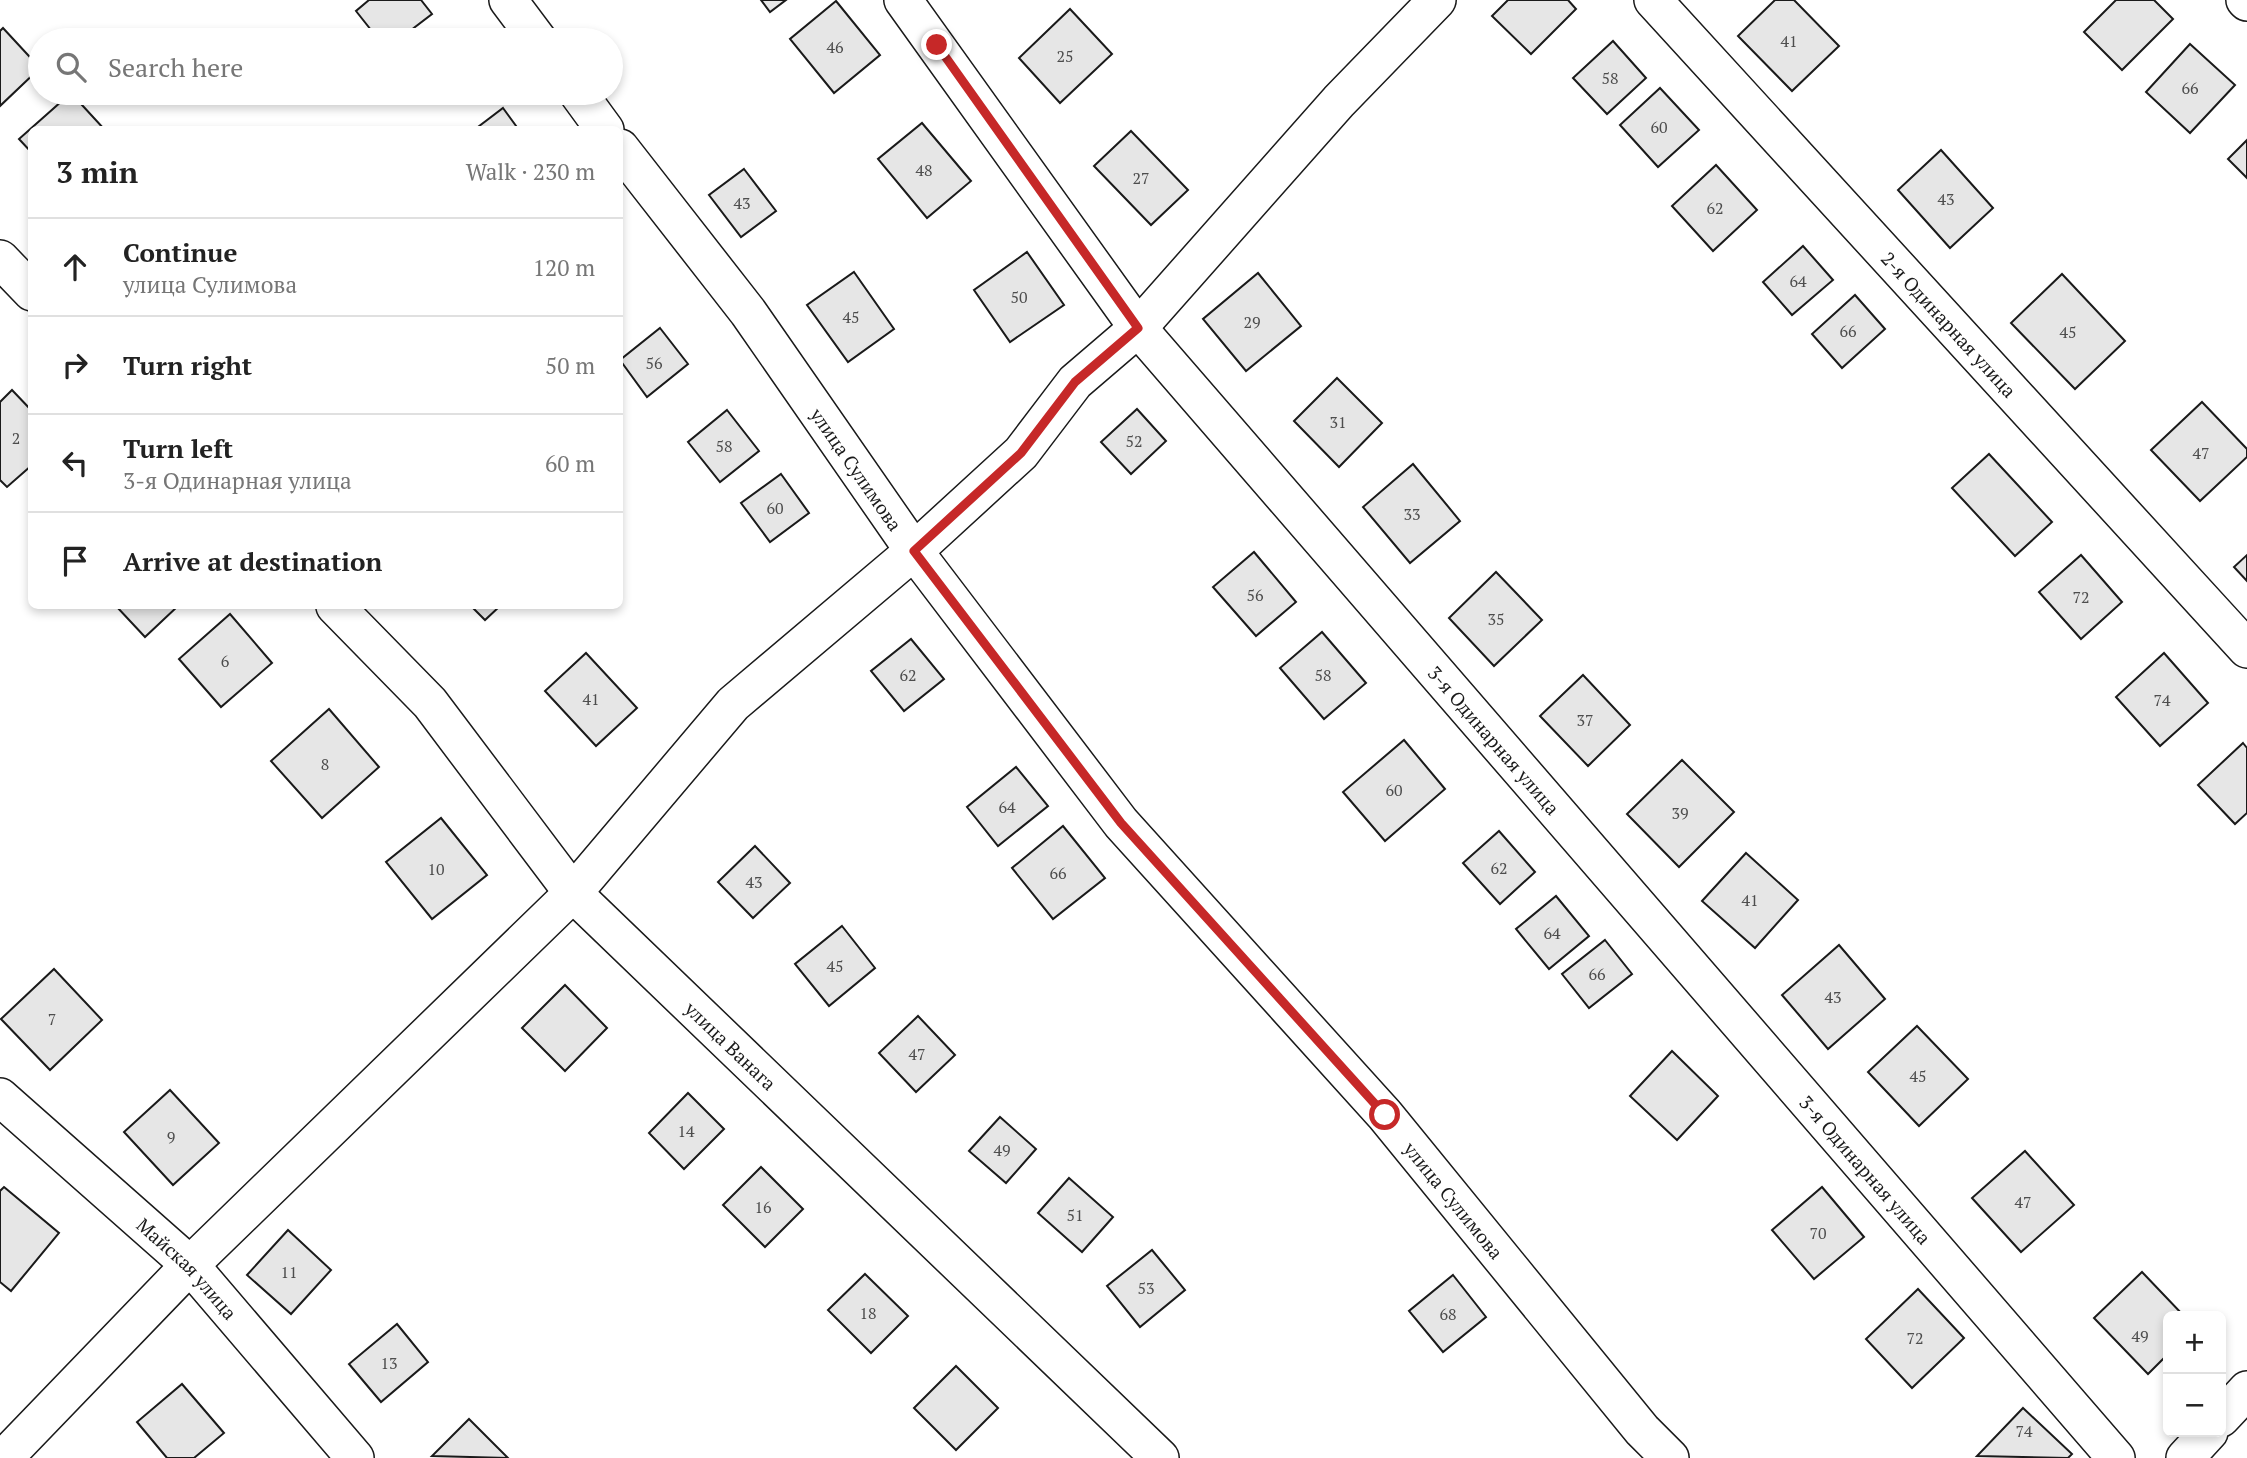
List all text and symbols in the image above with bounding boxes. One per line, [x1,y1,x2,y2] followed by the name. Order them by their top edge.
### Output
[28,28,623,105] search box
[921,29,952,60] route end
[1780,30,1798,52] house number: 41
[826,36,844,58] house number: 46
[1056,45,1074,67] house number: 25
[52,48,90,86] icon: search
[108,50,243,84] text: Search here
[1601,67,1619,89] house number: 58
[2181,77,2199,99] house number: 66
[1650,116,1668,138] house number: 60
[56,152,138,192] text: 3 min
[466,156,595,187] text: Walk · 230 m
[915,159,933,181] house number: 48
[1132,167,1150,189] house number: 27
[1937,188,1955,210] house number: 43
[733,192,751,214] house number: 43
[1706,197,1724,219] house number: 62
[123,235,237,269] text: Continue
[1876,246,2023,402] street label: 2-я Одинарная улица
[56,248,94,286] icon: ahead
[533,252,595,283] text: 120 m
[123,269,297,300] text: улица Сулимова
[1789,270,1807,292] house number: 64
[1010,286,1028,308] house number: 50
[842,306,860,328] house number: 45
[1243,311,1261,333] house number: 29
[1839,320,1857,342] house number: 66
[2059,321,2077,343] house number: 45
[56,346,94,384] icon: right
[123,348,252,382] text: Turn right
[545,350,595,381] text: 50 m
[645,352,663,374] house number: 56
[805,402,908,535] street label: улица Сулимова
[1329,411,1347,433] house number: 31
[12,427,20,449] house number: 2
[1125,430,1143,452] house number: 52
[123,431,233,465] text: Turn left
[715,435,733,457] house number: 58
[2192,442,2210,464] house number: 47
[56,444,94,482] icon: left
[545,448,595,479] text: 60 m
[123,465,352,496] text: 3-я Одинарная улица
[766,497,784,519] house number: 60
[1403,503,1421,525] house number: 33
[56,542,94,580] icon: arrive
[123,544,382,578] text: Arrive at destination
[1246,584,1264,606] house number: 56
[2072,586,2090,608] house number: 72
[1487,608,1505,630] house number: 35
[221,650,230,672] house number: 6
[1423,660,1566,820] street label: 3-я Одинарная улица
[899,664,917,686] house number: 62
[1314,664,1332,686] house number: 58
[582,688,600,710] house number: 41
[2153,689,2171,711] house number: 74
[1576,709,1594,731] house number: 37
[321,753,329,775] house number: 8
[1385,779,1403,801] house number: 60
[998,796,1016,818] house number: 64
[1671,802,1689,824] house number: 39
[1490,857,1508,879] house number: 62
[427,858,445,880] house number: 10
[1049,862,1067,884] house number: 66
[745,871,763,893] house number: 43
[1741,889,1759,911] house number: 41
[1543,922,1561,944] house number: 64
[826,955,844,977] house number: 45
[1588,963,1606,985] house number: 66
[1824,986,1842,1008] house number: 43
[679,995,782,1095] street label: улица Ванага
[48,1008,56,1030] house number: 7
[908,1043,926,1065] house number: 47
[1909,1065,1927,1087] house number: 45
[1795,1090,1938,1249] street label: 3-я Одинарная улица
[1369,1099,1400,1130] route start
[677,1120,695,1142] house number: 14
[167,1126,175,1148] house number: 9
[1398,1135,1510,1264] street label: улица Сулимова
[993,1139,1011,1161] house number: 49
[2014,1191,2032,1213] house number: 47
[754,1196,772,1218] house number: 16
[1066,1204,1084,1226] house number: 51
[132,1212,243,1324] street label: Майская улица
[1809,1222,1827,1244] house number: 70
[280,1261,298,1283] house number: 11
[1137,1277,1155,1299] house number: 53
[859,1302,877,1324] house number: 18
[1439,1303,1457,1325] house number: 68
[2163,1311,2226,1437] map controls
[2163,1311,2226,1374] button: +
[2131,1325,2149,1347] house number: 49
[1906,1327,1924,1349] house number: 72
[380,1352,398,1374] house number: 13
[2163,1374,2226,1437] button: −
[2015,1420,2033,1442] house number: 74

